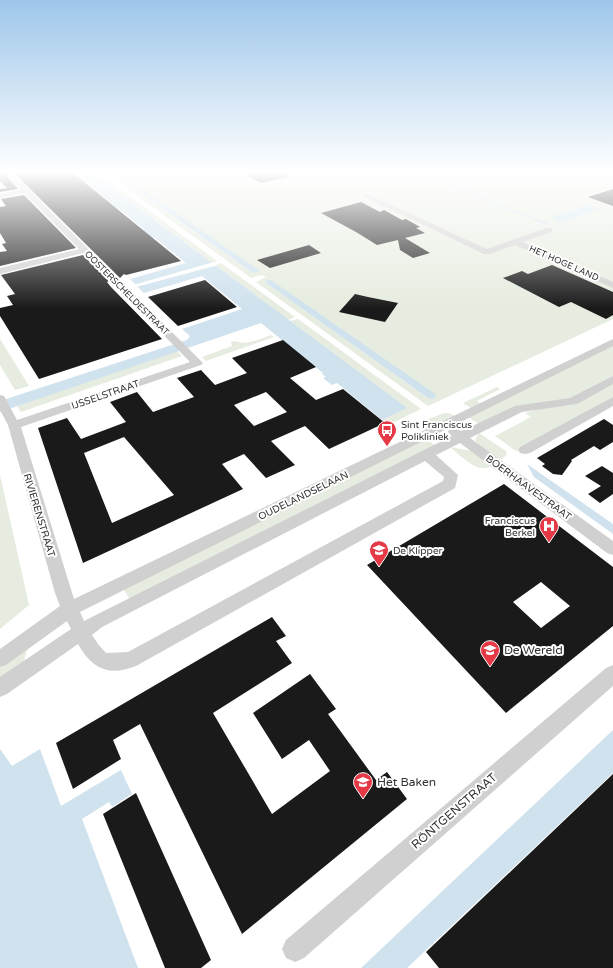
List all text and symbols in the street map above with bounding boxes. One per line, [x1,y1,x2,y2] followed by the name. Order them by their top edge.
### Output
[527,243,601,284] street label: HET HOGE LAND
[82,249,171,338] street label: OOSTERSCHELDESTRAAT
[70,378,141,412] street label: IJSSELSTRAAT
[376,419,398,447] bus stop icon: Sint Franciscus Polikliniek
[401,419,472,443] place label: Sint Franciscus Polikliniek
[483,453,574,523] street label: BOERHAAVESTRAAT
[256,469,351,523] street label: OUDELANDSELAAN
[21,472,57,559] street label: RIVIERENSTRAAT
[485,515,535,539] place label: Franciscus Berkel
[538,515,560,543] hospital icon: Franciscus Berkel
[368,539,390,567] school or university icon: De Klipper
[393,545,443,557] place label: De Klipper
[479,639,501,667] school or university icon: De Wereld
[504,643,563,657] place label: De Wereld
[409,770,500,852] street label: RÖNTGENSTRAAT
[352,771,374,799] school or university icon: Het Baken
[377,775,436,789] place label: Het Baken

